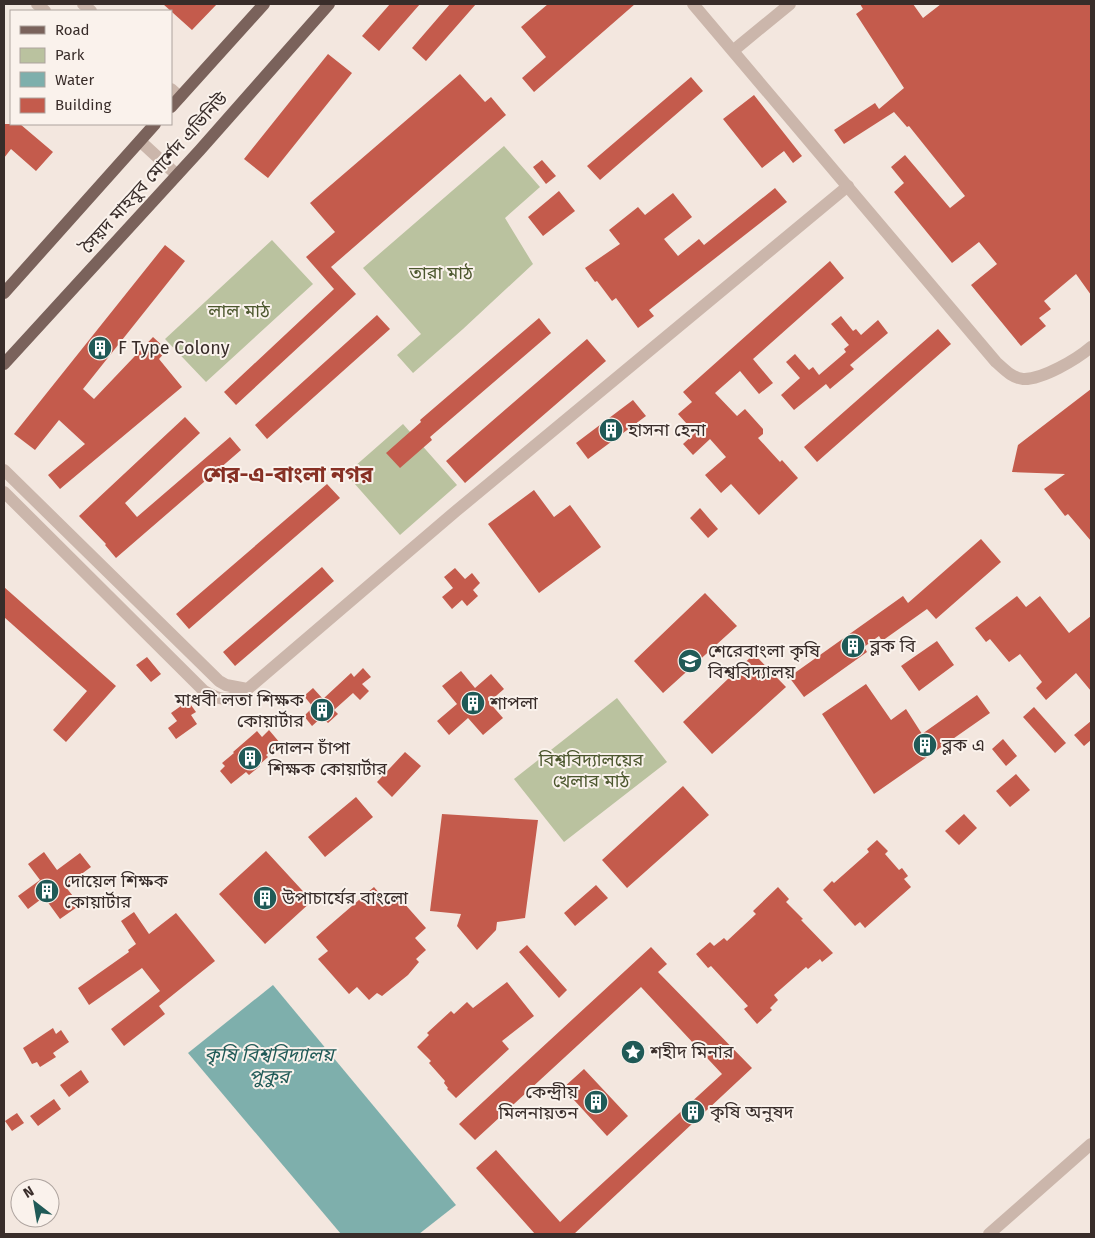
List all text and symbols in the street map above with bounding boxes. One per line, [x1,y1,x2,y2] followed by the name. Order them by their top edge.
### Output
[10,10,172,125] legend
[55,21,90,39] text: Road
[55,46,85,64] text: Park
[55,71,94,89] text: Water
[75,88,232,259] street label: সৈয়দ মাহবুব মোর্শেদ এভিনিউ
[55,96,111,114] text: Building
[408,262,473,284] park label: তারা মাঠ
[207,300,270,322] park label: লাল মাঠ
[87,335,113,361] building icon: F Type Colony
[118,337,230,359] place label: F Type Colony
[598,417,624,443] building icon: হাসনা হেনা
[627,419,706,441] place label: হাসনা হেনা
[203,461,374,488] district label: শের-এ-বাংলা নগর
[840,633,866,659] building icon: ব্লক বি
[869,635,916,657] place label: ব্লক বি
[707,640,821,683] place label: শেরেবাংলা কৃষি বিশ্ববিদ্যালয়
[677,648,703,674] school or university icon: শেরেবাংলা কৃষি বিশ্ববিদ্যালয়
[174,689,304,732] place label: মাধবী লতা শিক্ষক কোয়ার্টার
[460,690,486,716] building icon: শাপলা
[489,692,538,714] place label: শাপলা
[309,697,335,723] building icon: মাধবী লতা শিক্ষক কোয়ার্টার
[912,732,938,758] building icon: ব্লক এ
[941,734,985,756] place label: ব্লক এ
[267,737,387,780] place label: দোলন চাঁপা শিক্ষক কোয়ার্টার
[237,745,263,771] building icon: দোলন চাঁপা শিক্ষক কোয়ার্টার
[538,749,644,792] park label: বিশ্ববিদ্যালয়ের খেলার মাঠ
[64,870,168,913] place label: দোয়েল শিক্ষক কোয়ার্টার
[34,878,60,904] building icon: দোয়েল শিক্ষক কোয়ার্টার
[252,885,278,911] building icon: উপাচার্যের বাংলো
[281,887,408,909] place label: উপাচার্যের বাংলো
[620,1039,646,1065] place icon: শহীদ মিনার
[649,1041,734,1063] place label: শহীদ মিনার
[204,1043,338,1088] water label: কৃষি বিশ্ববিদ্যালয় পুকুর
[498,1081,579,1124] place label: কেন্দ্রীয় মিলনায়তন
[583,1089,609,1115] building icon: কেন্দ্রীয় মিলনায়তন
[680,1099,706,1125] building icon: কৃষি অনুষদ
[709,1101,795,1123] place label: কৃষি অনুষদ
[10,1178,60,1228] north arrow
[20,1183,37,1202] text: N

